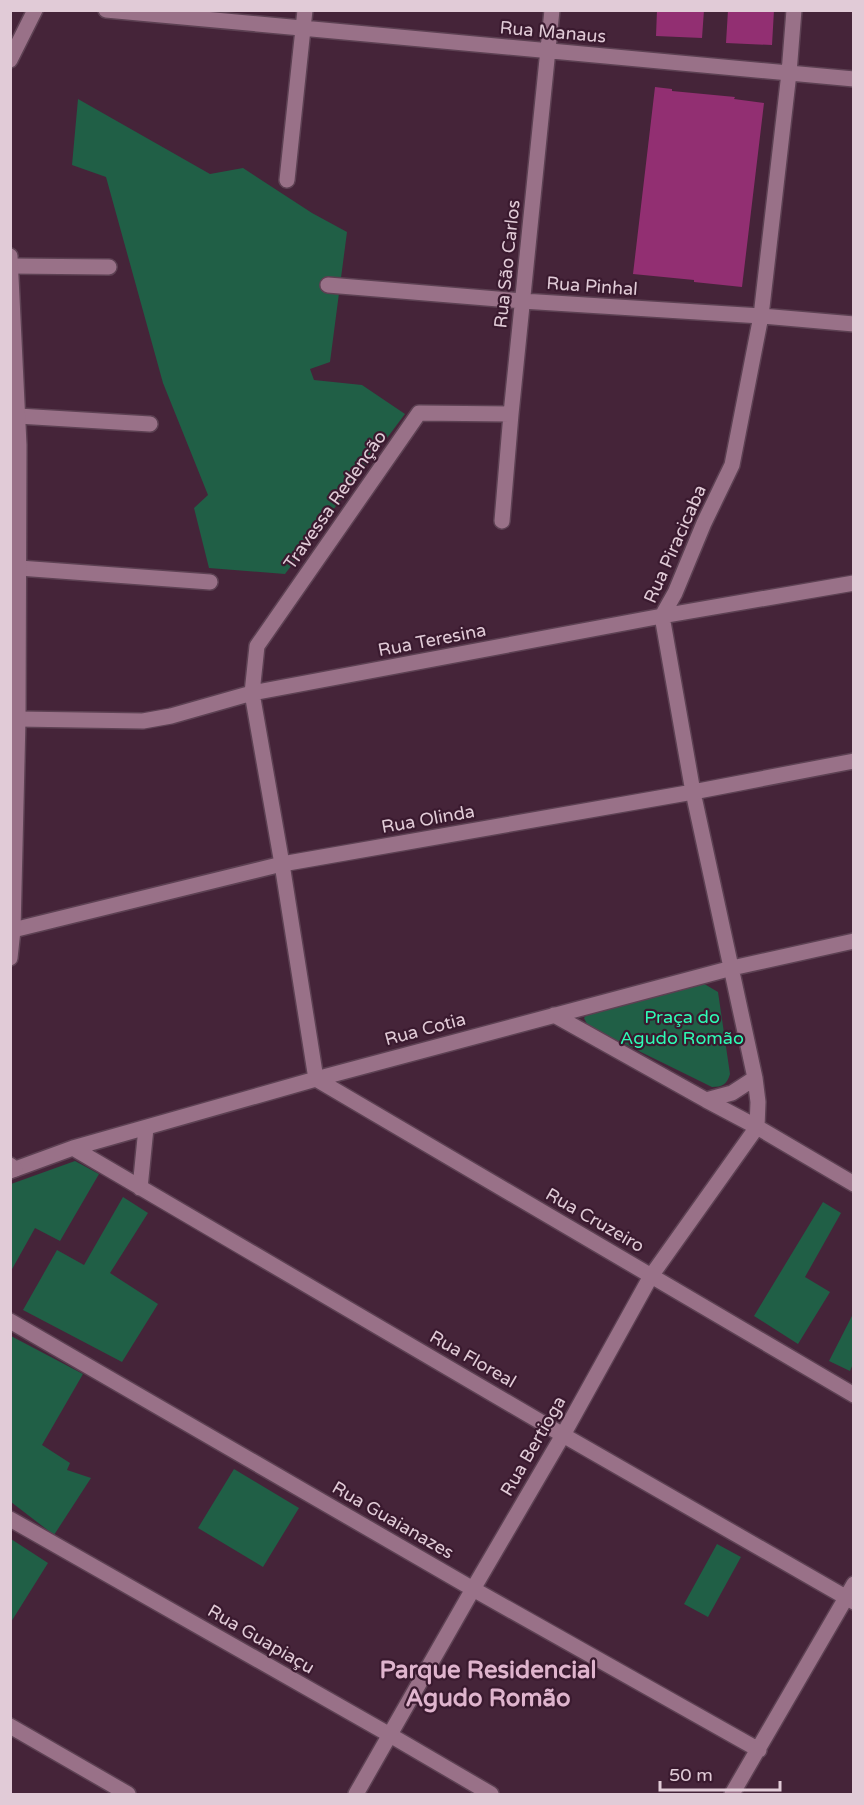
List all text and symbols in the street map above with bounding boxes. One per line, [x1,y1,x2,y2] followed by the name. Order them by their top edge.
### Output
[499,16,607,48] street label: Rua Manaus
[489,199,525,329] street label: Rua São Carlos
[546,272,638,300] street label: Rua Pinhal
[279,426,391,574] street label: Travessa Redenção
[639,481,711,607] street label: Rua Piracicaba
[376,619,488,661] street label: Rua Teresina
[380,800,476,838] street label: Rua Olinda
[620,1006,744,1049] park label: Praça do Agudo Romão
[382,1008,468,1050] street label: Rua Cotia
[542,1183,648,1257] street label: Rua Cruzeiro
[426,1325,520,1393] street label: Rua Floreal
[496,1392,570,1500] street label: Rua Bertioga
[328,1476,458,1564] street label: Rua Guaianazes
[204,1600,318,1678] street label: Rua Guapiaçu
[379,1656,597,1713] district label: Parque Residencial Agudo Romão
[660,1754,780,1792] scale bar
[669,1764,713,1786] text: 50 m

